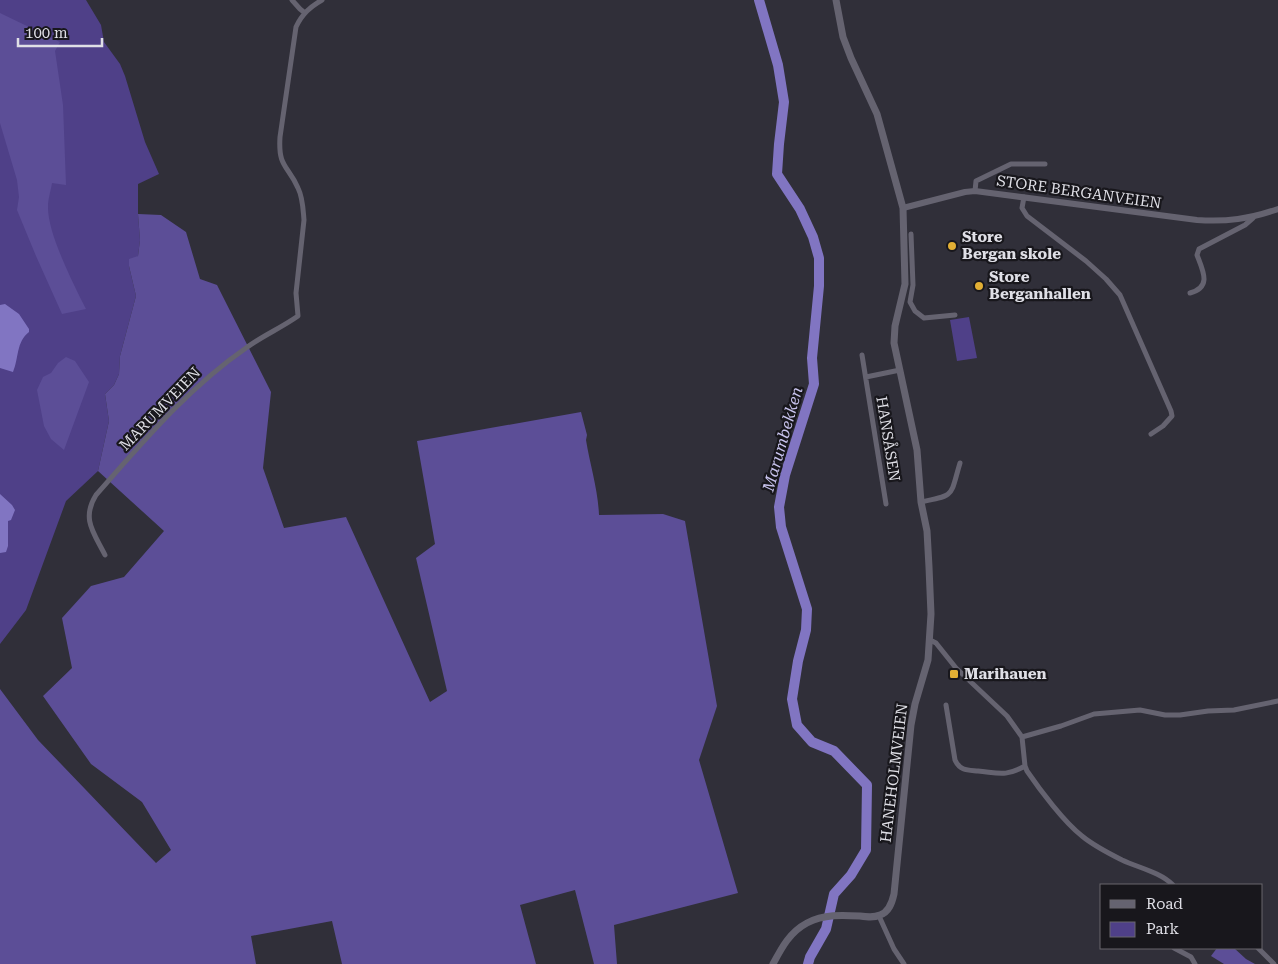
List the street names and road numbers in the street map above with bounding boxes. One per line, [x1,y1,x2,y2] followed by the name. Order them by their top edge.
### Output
[995,172,1163,212] street label: STORE BERGANVEIEN
[116,364,204,454] street label: MARUMVEIEN
[872,395,905,483] street label: HANSÅSEN
[877,702,911,844] street label: HANEHOLMVEIEN

